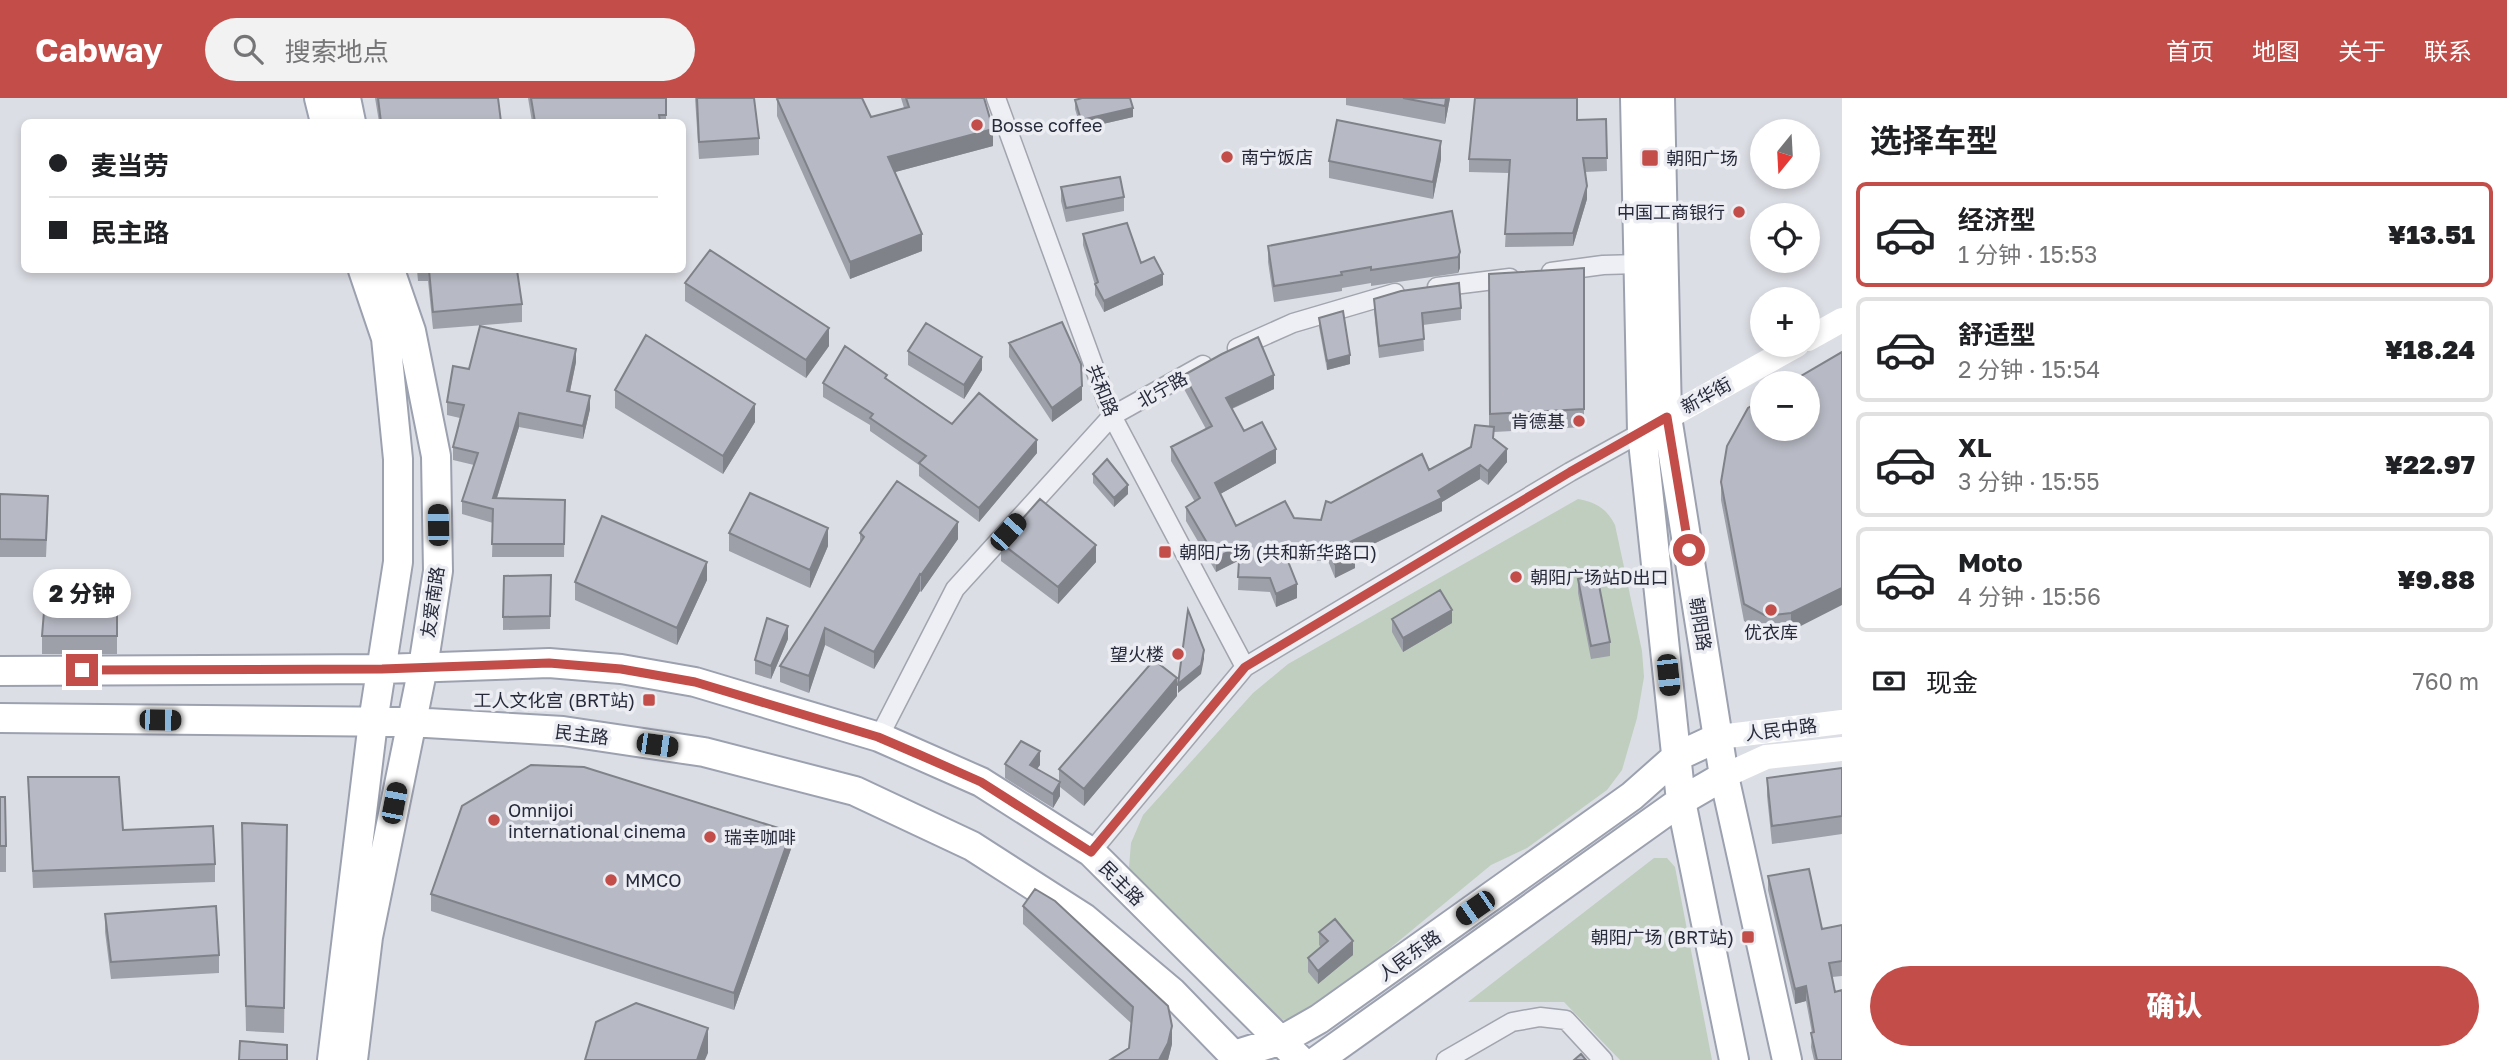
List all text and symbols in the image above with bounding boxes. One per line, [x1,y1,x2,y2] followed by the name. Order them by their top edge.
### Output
[205,18,695,81] search box
[35,30,163,69] text: Cabway
[229,30,267,68] icon: search
[285,36,389,67] text: 搜索地点
[2166,36,2214,65] text: 首页
[2252,36,2300,65] text: 地图
[2338,36,2386,65] text: 关于
[2424,36,2472,65] text: 联系
[991,114,1102,136] place label: Bosse coffee
[969,117,985,133] marker: Bosse coffee
[1750,119,1820,189] north arrow
[1750,119,1820,441] map controls
[1870,121,1998,159] text: 选择车型
[1241,146,1313,168] place label: 南宁饭店
[1666,147,1738,169] place label: 朝阳广场
[1640,148,1660,168] marker: 朝阳广场
[1219,149,1235,165] marker: 南宁饭店
[91,150,169,181] text: 麦当劳
[1617,201,1725,223] place label: 中国工商银行
[1750,203,1820,273] button: locate
[1874,203,1937,266] icon: car
[1731,204,1747,220] marker: 中国工商银行
[1958,204,2036,235] text: 经济型
[91,217,169,248] text: 民主路
[2388,219,2475,250] text: ¥13.51
[1958,240,2098,268] text: 1 分钟 · 15:53
[1750,287,1820,357] button: +
[1874,318,1937,381] icon: car
[1958,319,2036,350] text: 舒适型
[2385,334,2475,365] text: ¥18.24
[1958,355,2100,383] text: 2 分钟 · 15:54
[1083,361,1123,419] street label: 共和路
[1133,366,1191,412] street label: 北宁路
[1750,371,1820,441] button: −
[1677,372,1735,418] street label: 新华街
[1511,410,1565,432] place label: 肯德基
[1571,413,1587,429] marker: 肯德基
[1958,432,1992,463] text: XL
[1874,433,1937,496] icon: car
[2385,449,2475,480] text: ¥22.97
[1958,467,2100,495] text: 3 分钟 · 15:55
[428,504,449,546] car
[987,509,1030,555] car
[1673,534,1705,566] route start
[1179,541,1377,563] place label: 朝阳广场 (共和新华路口)
[1157,544,1173,560] marker: 朝阳广场 (共和新华路口)
[1958,547,2023,578] text: Moto
[1874,548,1937,611] icon: car
[2397,564,2475,595] text: ¥9.88
[416,565,448,639] street label: 友爱南路
[1530,566,1669,588] place label: 朝阳广场站D出口
[33,568,131,618] callout: 2 分钟
[1508,569,1524,585] marker: 朝阳广场站D出口
[49,579,115,607] text: 2 分钟
[1958,582,2101,610] text: 4 分钟 · 15:56
[1686,596,1716,652] street label: 朝阳路
[1763,602,1779,618] marker: 优衣库
[1744,621,1798,643] place label: 优衣库
[1110,643,1164,665] place label: 望火楼
[1170,646,1186,662] marker: 望火楼
[1656,653,1681,697] car
[66,654,98,686] route end
[1870,662,1908,700] icon: cash
[1926,667,1978,698] text: 现金
[2413,667,2479,695] text: 760 m
[474,689,635,711] place label: 工人文化宫 (BRT站)
[641,692,657,708] marker: 工人文化宫 (BRT站)
[139,709,182,731] car
[1744,714,1818,744] street label: 人民中路
[554,720,610,748] street label: 民主路
[635,732,680,758] car
[380,780,409,826] car
[508,799,686,842] place label: Omnijoi international cinema
[486,812,502,828] marker: Omnijoi international cinema
[724,826,796,848] place label: 瑞幸咖啡
[702,829,718,845] marker: 瑞幸咖啡
[1095,856,1149,910] street label: 民主路
[625,869,682,891] place label: MMCO
[603,872,619,888] marker: MMCO
[1452,887,1499,929] car
[1373,925,1445,985] street label: 人民东路
[1591,926,1734,948] place label: 朝阳广场 (BRT站)
[1740,929,1756,945] marker: 朝阳广场 (BRT站)
[1870,966,2479,1046] button: 确认

